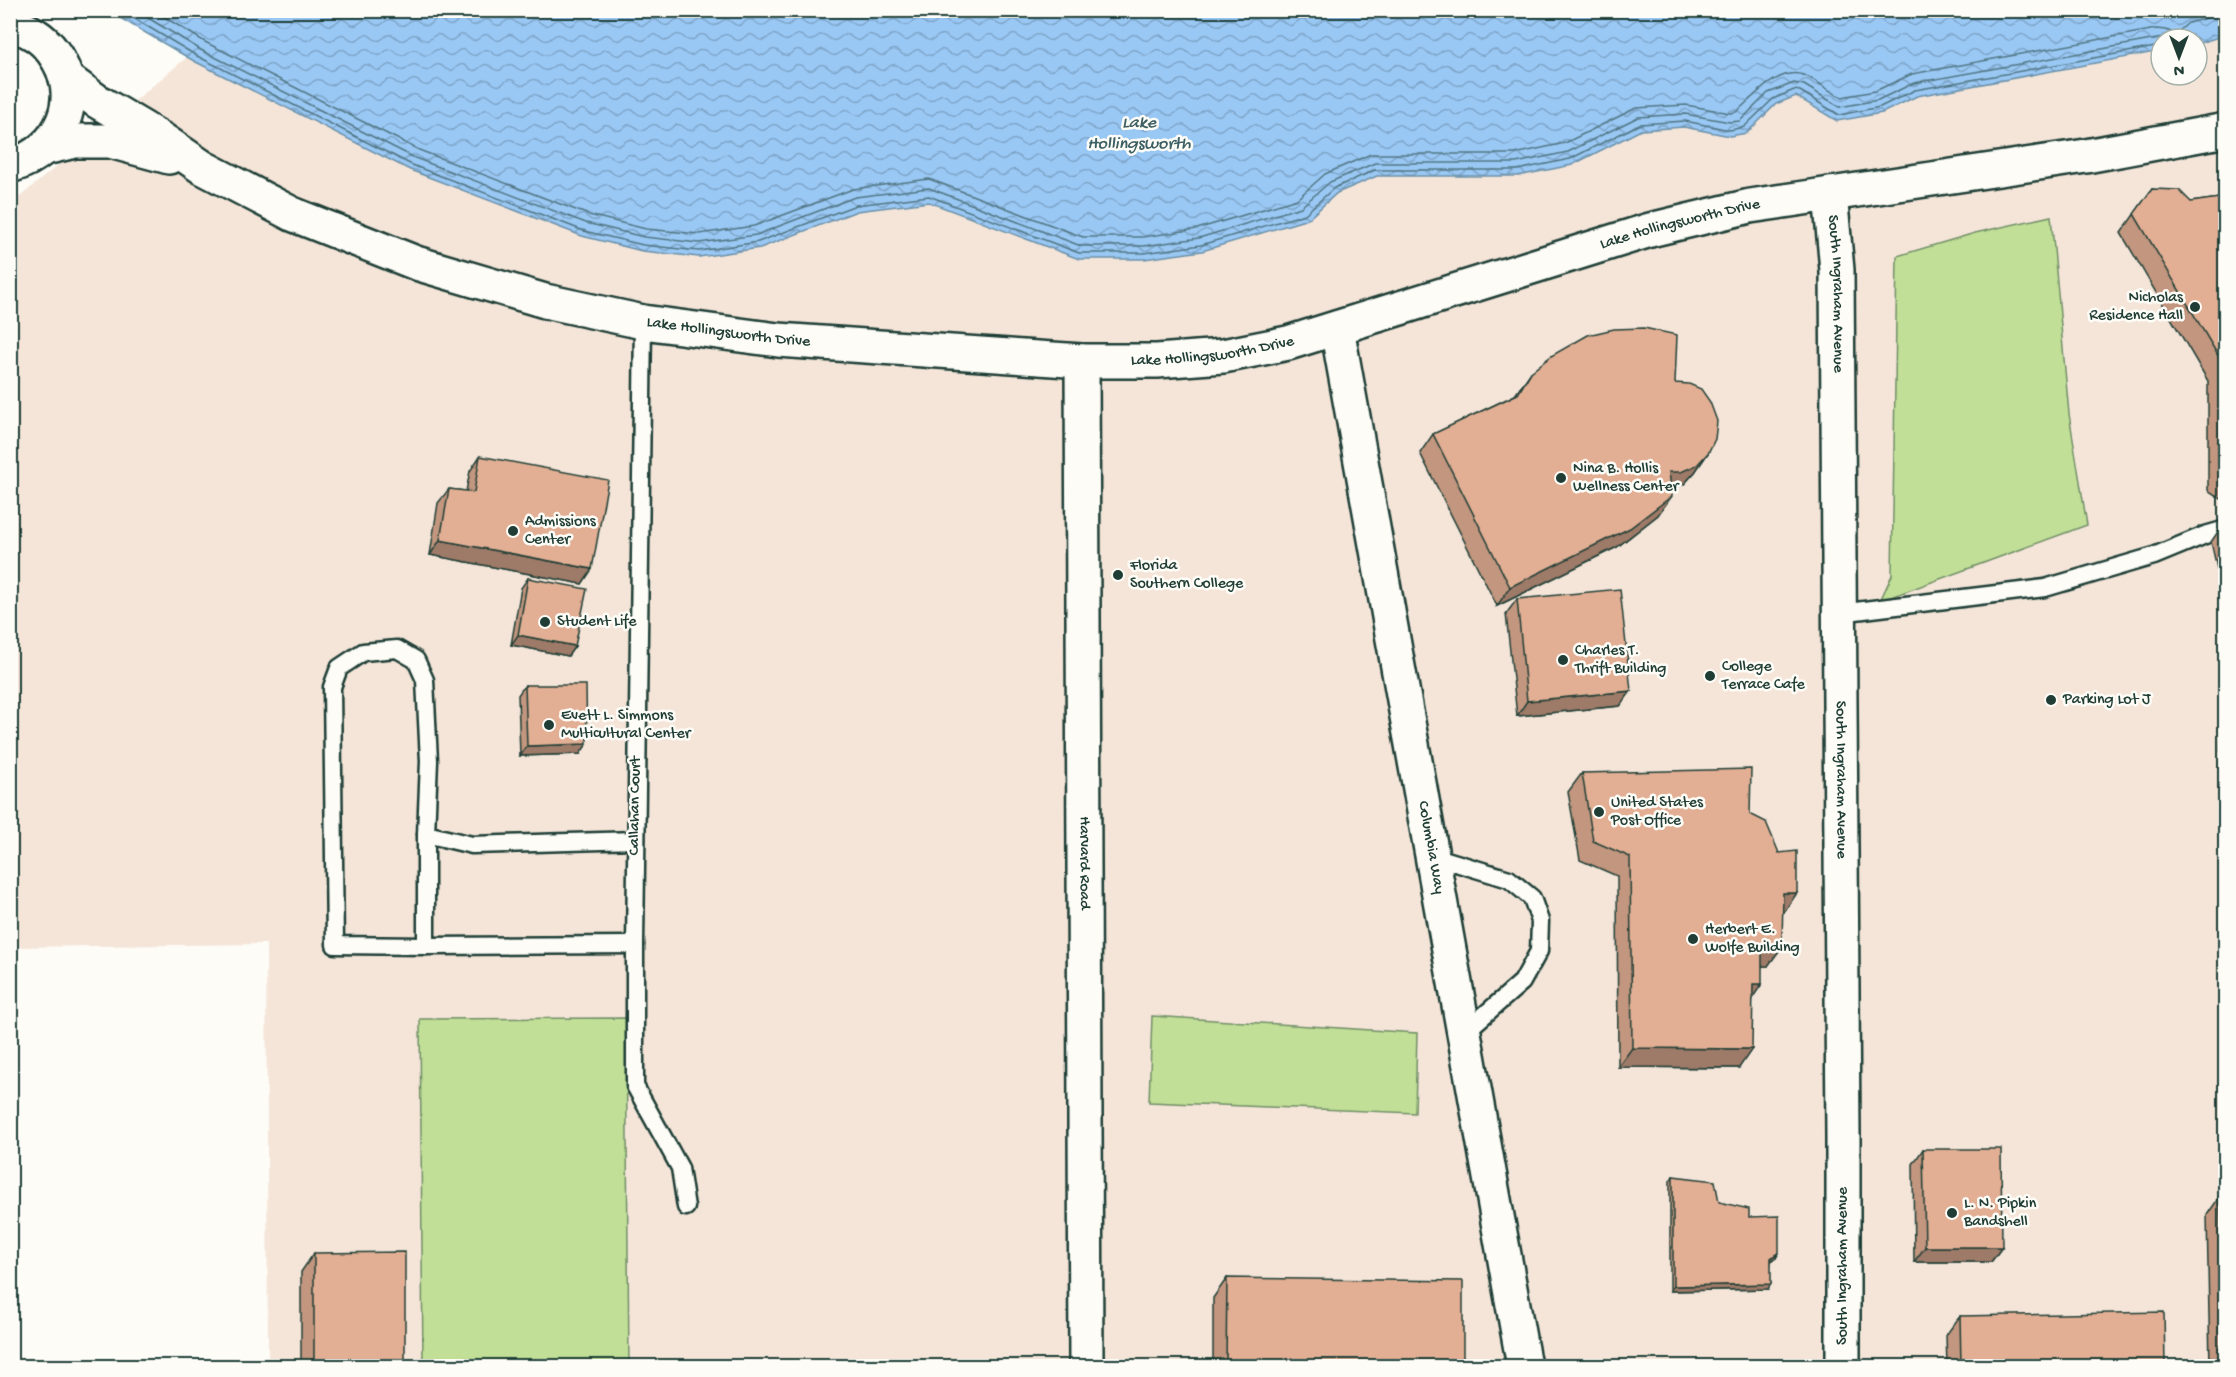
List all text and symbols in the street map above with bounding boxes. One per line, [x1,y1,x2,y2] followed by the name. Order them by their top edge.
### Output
[2149,27,2209,87] north arrow
[2173,59,2184,78] text: N
[1087,113,1191,155] water label: Lake Hollingsworth
[1598,195,1762,255] street label: Lake Hollingsworth Drive
[1822,214,1847,374] street label: South Ingraham Avenue
[2089,289,2184,326] place label: Nicholas Residence Hall
[2188,300,2202,314] marker: Nicholas Residence Hall
[645,313,812,352] street label: Lake Hollingsworth Drive
[1131,332,1297,371] street label: Lake Hollingsworth Drive
[1573,460,1680,497] place label: Nina B. Hollis Wellness Center
[1554,471,1568,485] marker: Nina B. Hollis Wellness Center
[525,513,597,550] place label: Admissions Center
[506,524,520,538] marker: Admissions Center
[1129,557,1244,594] place label: Florida Southern College
[1111,568,1125,582] marker: Florida Southern College
[557,613,637,632] place label: Student Life
[538,615,552,629] marker: Student Life
[1574,642,1666,679] place label: Charles T. Thrift Building
[1556,653,1570,667] marker: Charles T. Thrift Building
[1721,658,1806,695] place label: College Terrace Cafe
[1703,669,1717,683] marker: College Terrace Cafe
[2062,691,2152,710] place label: Parking Lot J
[2044,693,2058,707] marker: Parking Lot J
[1830,701,1851,860] street label: South Ingraham Avenue
[561,707,692,744] place label: Evett L. Simmons Multicultural Center
[542,718,556,732] marker: Evett L. Simmons Multicultural Center
[626,755,646,856] street label: Callahan Court
[1610,794,1704,831] place label: United States Post Office
[1413,800,1448,896] street label: Columbia Way
[1592,805,1606,819] marker: United States Post Office
[1074,816,1094,911] street label: Harvard Road
[1705,921,1800,958] place label: Herbert E. Wolfe Building
[1686,932,1700,946] marker: Herbert E. Wolfe Building
[1834,1186,1853,1345] street label: South Ingraham Avenue
[1963,1195,2037,1232] place label: L. N. Pipkin Bandshell
[1945,1206,1959,1220] marker: L. N. Pipkin Bandshell

